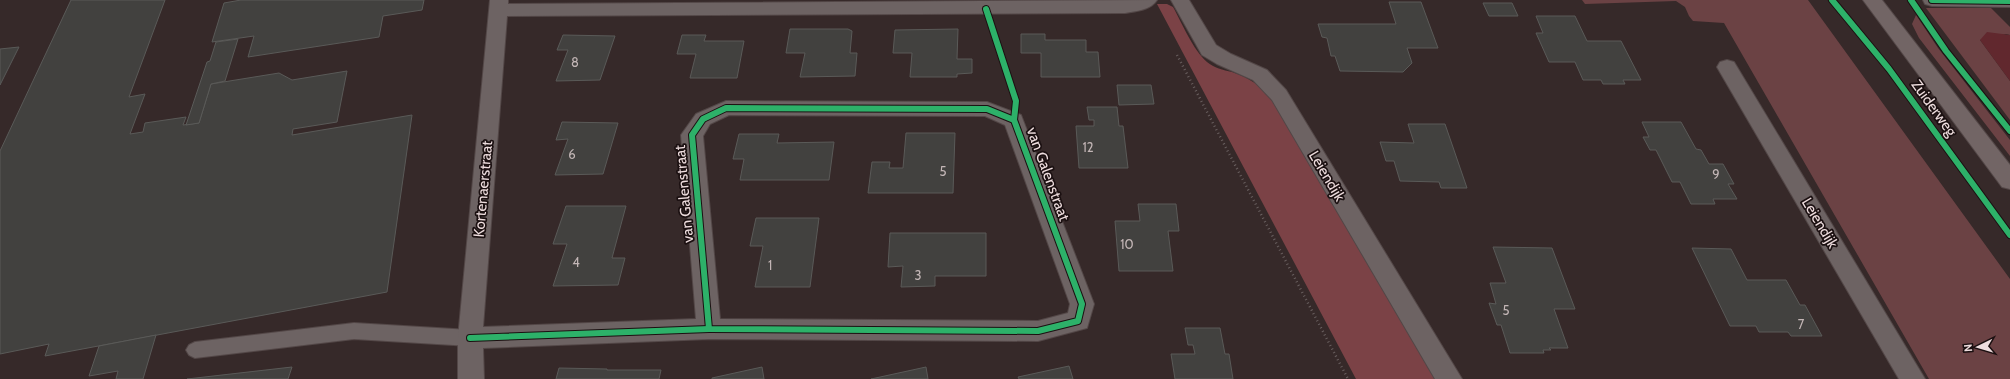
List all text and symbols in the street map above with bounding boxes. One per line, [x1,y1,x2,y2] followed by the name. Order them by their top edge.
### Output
[571,54,579,70] house number: 8
[1907,76,1961,140] street label: Zuiderweg
[1023,125,1073,223] street label: van Galenstraat
[1082,139,1094,155] house number: 12
[470,140,496,238] street label: Kortenaerstraat
[671,144,697,244] street label: van Galenstraat
[568,146,576,162] house number: 6
[1305,147,1349,205] street label: Leiendijk
[939,163,947,179] house number: 5
[1712,166,1720,182] house number: 9
[1798,194,1842,252] street label: Leiendijk
[1120,236,1134,252] house number: 10
[572,254,580,270] house number: 4
[768,257,772,273] house number: 1
[914,267,922,283] house number: 3
[1502,302,1510,318] house number: 5
[1798,316,1805,332] house number: 7
[1958,327,1998,367] north arrow
[1961,343,1975,352] text: N

